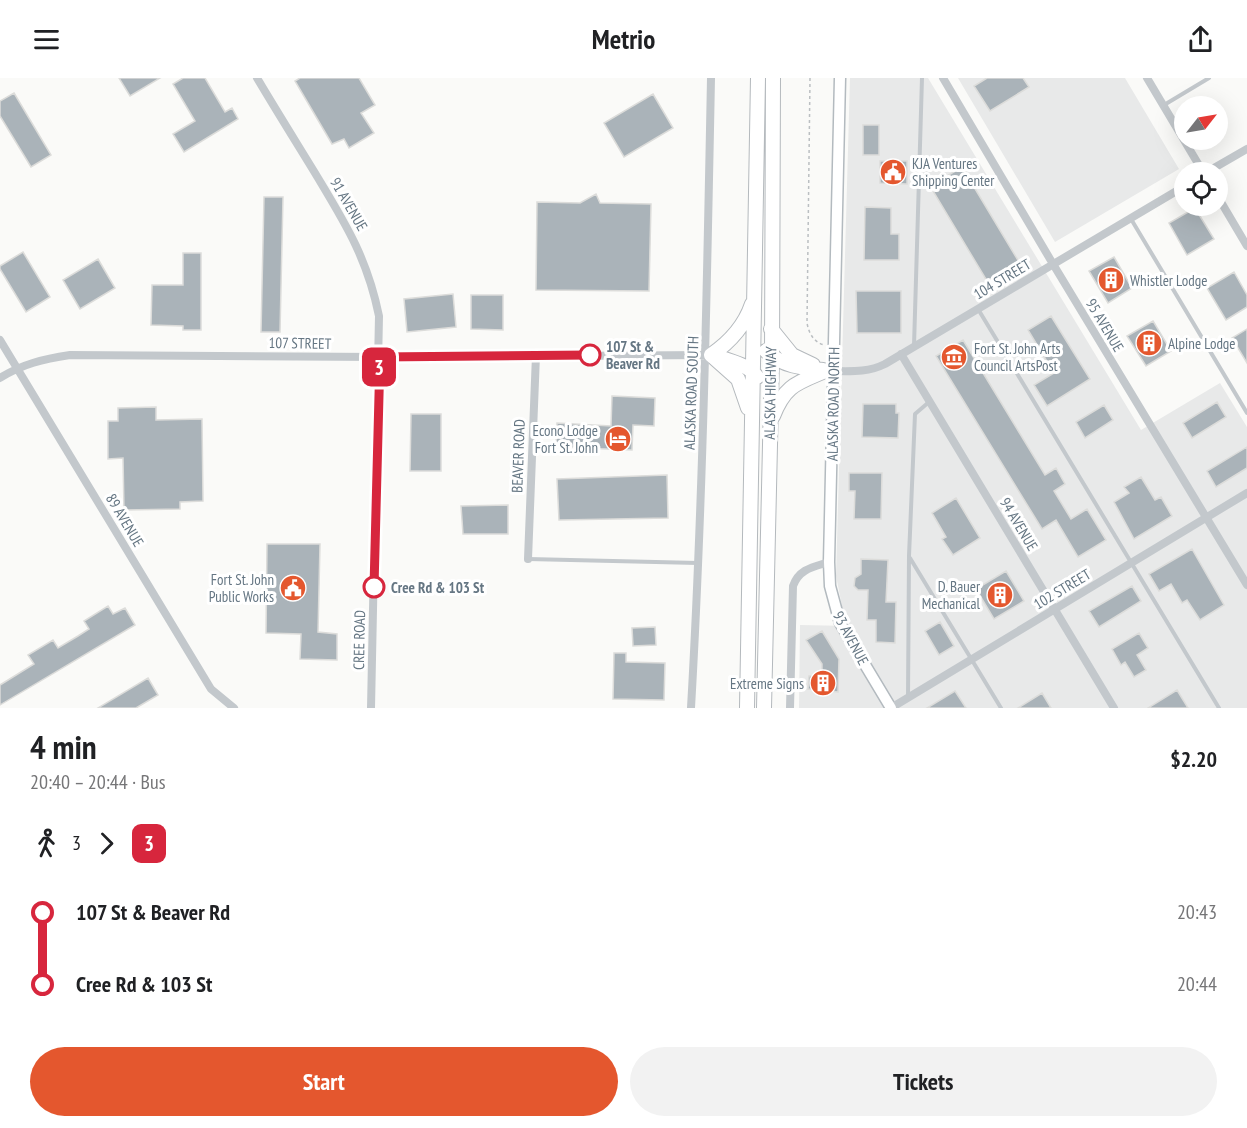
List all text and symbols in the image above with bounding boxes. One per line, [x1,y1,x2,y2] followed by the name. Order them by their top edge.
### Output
[592,22,655,56] text: Metrio
[30,23,63,56] icon: menu
[1184,23,1217,56] icon: share
[1174,96,1228,150] north arrow
[1174,96,1228,216] map controls
[912,154,995,190] place label: KJA Ventures Shipping Center
[878,157,908,187] public building icon: KJA Ventures Shipping Center
[1174,162,1228,216] button: locate
[326,174,372,234] street label: 91 AVENUE
[970,254,1034,303] street label: 104 STREET
[1096,265,1126,295] building icon: Whistler Lodge
[1130,271,1207,290] place label: Whistler Lodge
[1082,295,1128,355] street label: 95 AVENUE
[1134,328,1164,358] building icon: Alpine Lodge
[268,333,332,353] street label: 107 STREET
[1168,334,1236,353] place label: Alpine Lodge
[680,336,702,450] street label: ALASKA ROAD SOUTH
[606,337,660,373] place label: 107 St & Beaver Rd
[974,339,1061,375] place label: Fort St. John Arts Council ArtsPost
[939,342,969,372] museum icon: Fort St. John Arts Council ArtsPost
[579,344,601,366] marker: 107 St & Beaver Rd
[760,346,780,440] street label: ALASKA HIGHWAY
[823,347,843,461] street label: ALASKA ROAD NORTH
[360,348,398,386] line badge: 3
[374,354,384,381] text: 3
[507,419,529,493] street label: BEAVER ROAD
[533,421,598,457] place label: Econo Lodge Fort St. John
[603,424,633,454] hotel icon: Econo Lodge Fort St. John
[102,490,148,550] street label: 89 AVENUE
[996,494,1042,554] street label: 94 AVENUE
[1030,564,1094,613] street label: 102 STREET
[209,570,274,606] place label: Fort St. John Public Works
[278,573,308,603] public building icon: Fort St. John Public Works
[363,576,385,598] marker: Cree Rd & 103 St
[922,577,981,613] place label: D. Bauer Mechanical
[391,578,485,597] place label: Cree Rd & 103 St
[985,580,1015,610] building icon: D. Bauer Mechanical
[829,608,873,668] street label: 93 AVENUE
[349,610,369,670] street label: CREE ROAD
[808,668,838,698] building icon: Extreme Signs
[730,674,804,693] place label: Extreme Signs
[30,725,97,768] text: 4 min
[1170,745,1217,773] text: $2.20
[30,769,165,795] text: 20:40 – 20:44 · Bus
[30,827,63,860] icon: walk
[90,827,123,860] icon: forward
[72,830,81,856] text: 3
[144,830,154,857] text: 3
[76,898,230,926] text: 107 St & Beaver Rd
[1177,899,1217,925] text: 20:43
[76,970,212,998] text: Cree Rd & 103 St
[1177,971,1217,997] text: 20:44
[30,1047,618,1116] button: Start
[630,1047,1217,1116] button: Tickets

